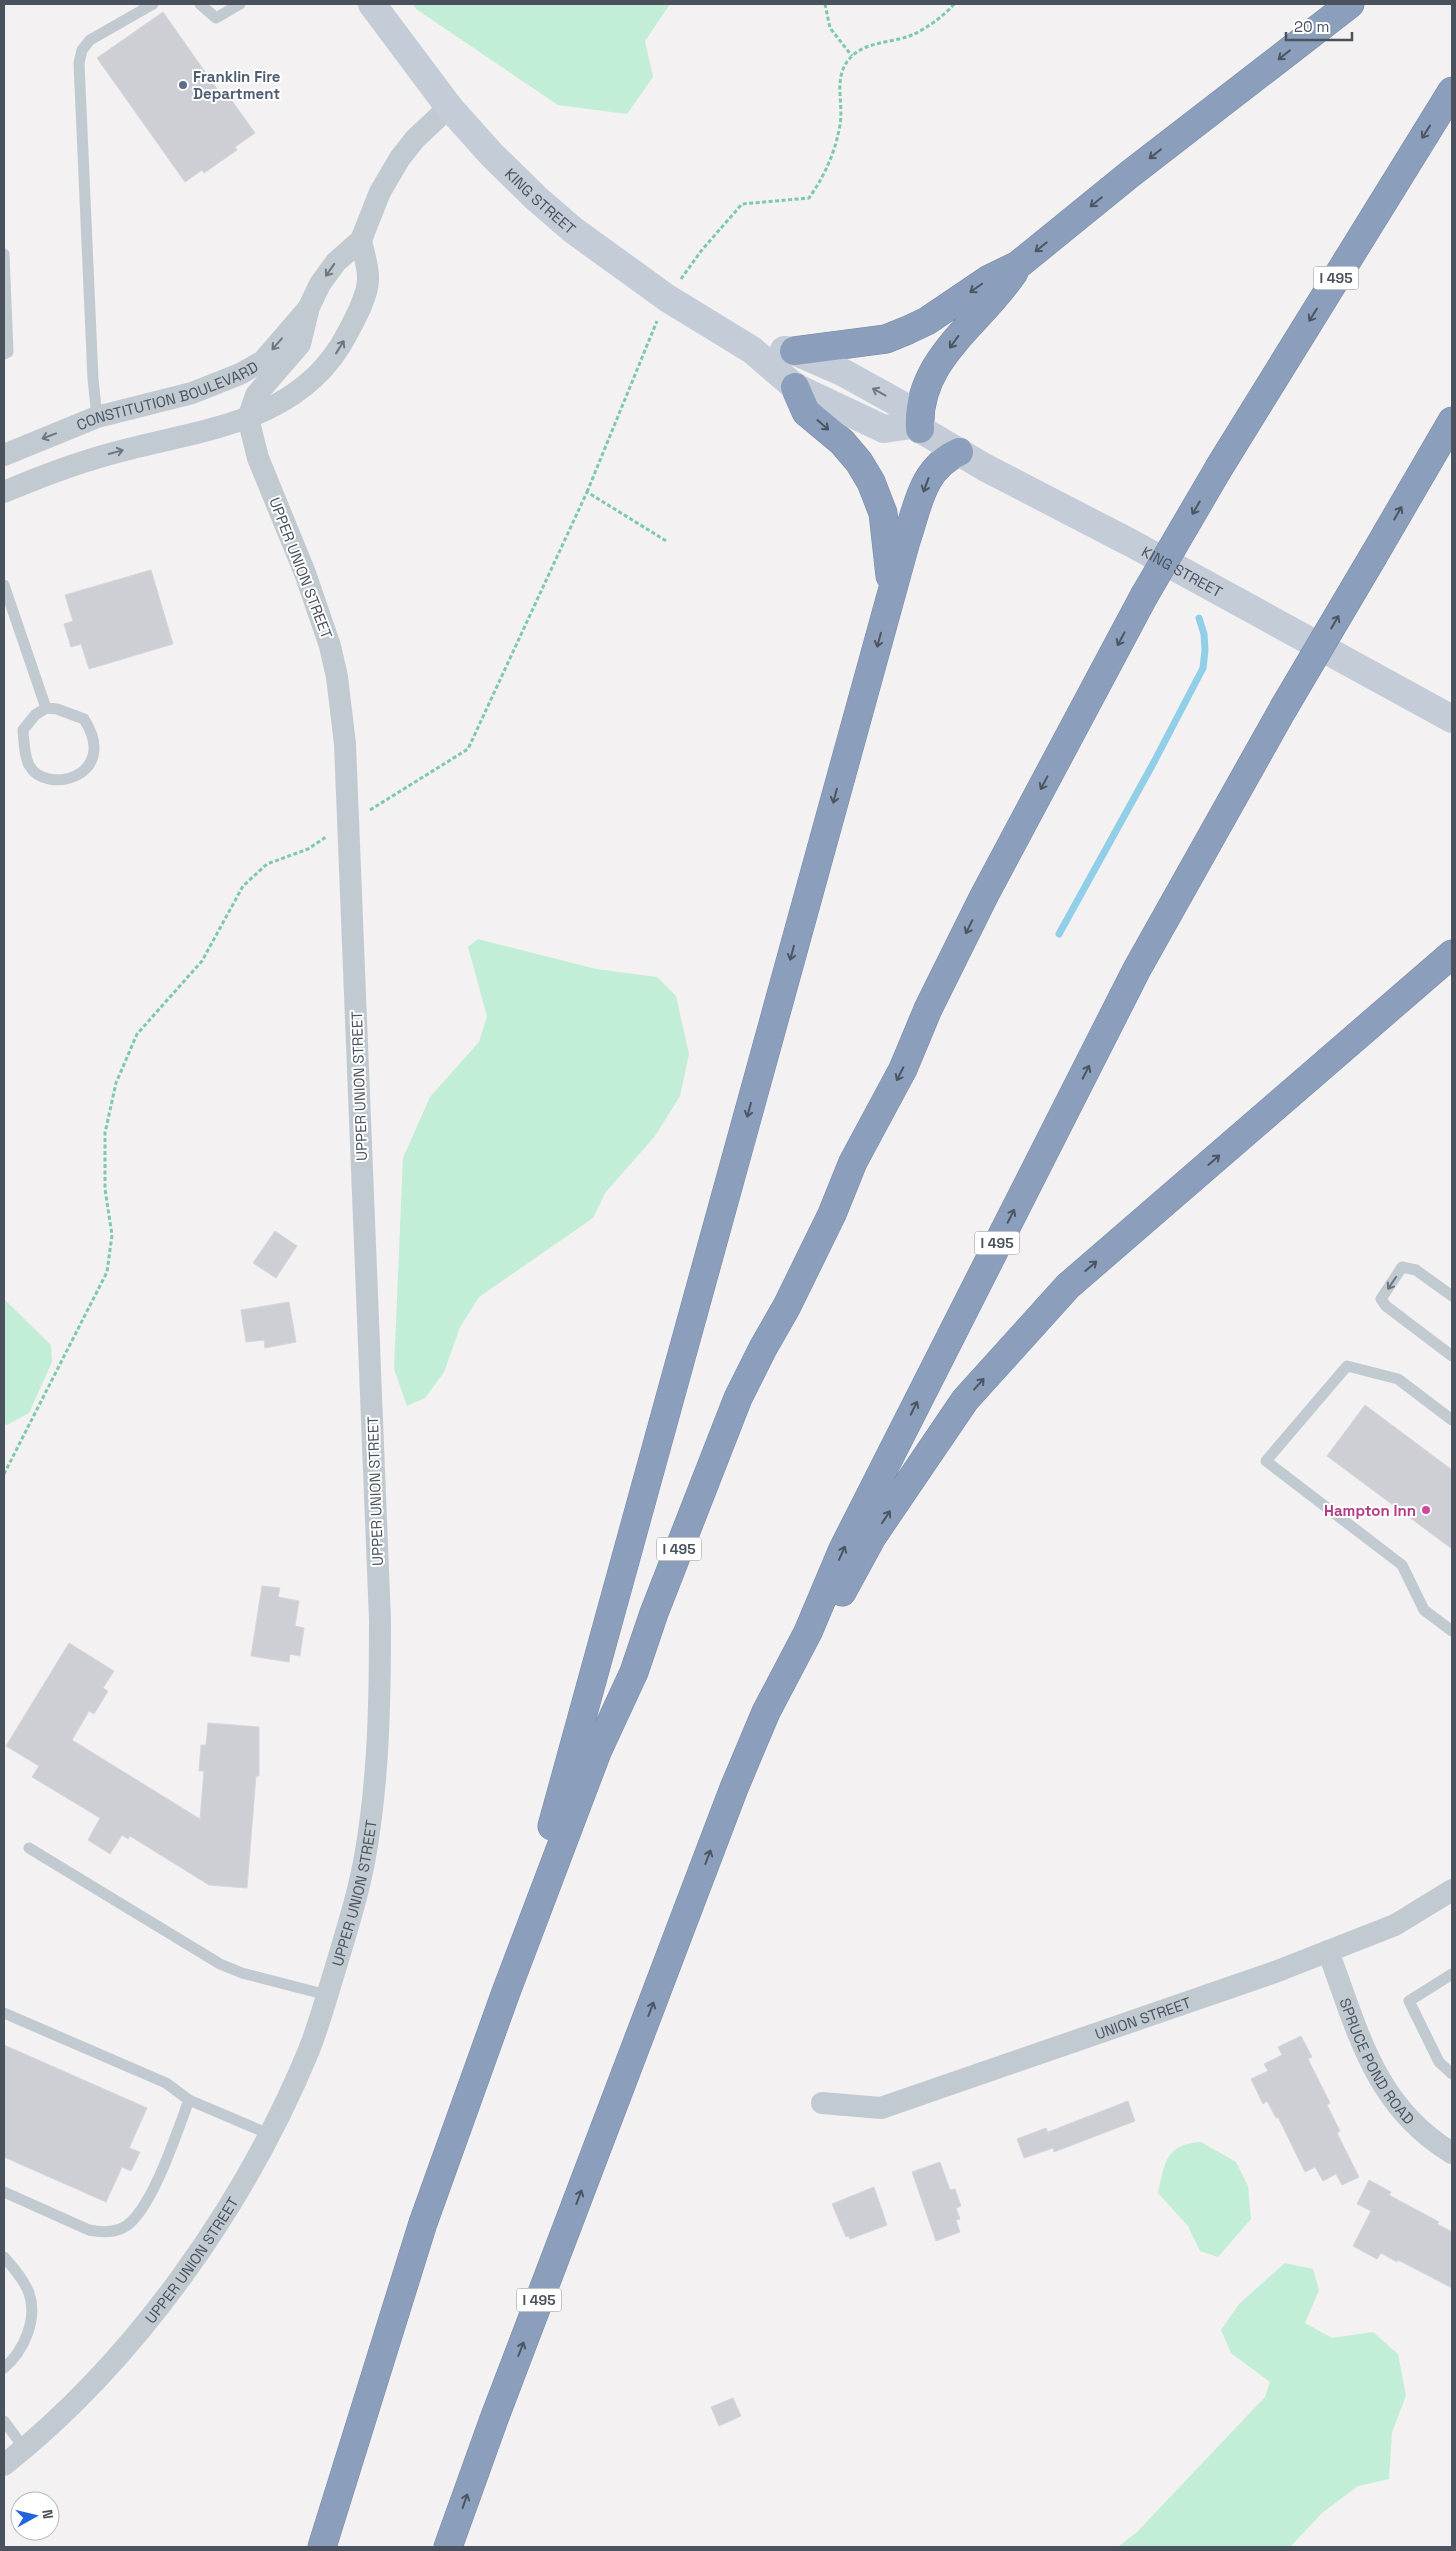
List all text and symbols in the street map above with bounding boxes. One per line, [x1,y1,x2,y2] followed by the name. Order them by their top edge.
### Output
[1286,10,1352,42] scale bar
[1294,17,1329,36] text: 20 m
[1278,49,1291,60] one-way arrow
[193,67,281,103] place label: Franklin Fire Department
[177,79,189,91] marker: Franklin Fire Department
[1421,125,1431,139] one-way arrow
[1149,149,1162,160] one-way arrow
[501,164,580,238] street label: KING STREET
[1090,196,1103,207] one-way arrow
[1034,241,1047,252] one-way arrow
[325,263,335,277] one-way arrow
[1314,266,1358,290] road number: I 495
[969,283,983,293] one-way arrow
[1308,308,1318,322] one-way arrow
[949,335,959,349] one-way arrow
[272,337,283,350] one-way arrow
[335,340,345,354] one-way arrow
[73,356,261,434] street label: CONSTITUTION BOULEVARD
[872,387,886,397] one-way arrow
[817,419,830,431] one-way arrow
[41,433,56,442] one-way arrow
[107,447,123,457] one-way arrow
[921,477,930,492] one-way arrow
[265,495,337,642] street label: UPPER UNION STREET
[1190,500,1200,514] one-way arrow
[1393,506,1403,520] one-way arrow
[1139,541,1226,601] street label: KING STREET
[1330,615,1340,629] one-way arrow
[873,631,883,647] one-way arrow
[1116,632,1126,647] one-way arrow
[1039,775,1049,789] one-way arrow
[830,788,840,804] one-way arrow
[964,919,974,934] one-way arrow
[787,944,797,960] one-way arrow
[347,1011,371,1161] street label: UPPER UNION STREET
[1082,1065,1091,1080] one-way arrow
[895,1066,905,1081] one-way arrow
[744,1101,754,1117] one-way arrow
[1207,1154,1220,1166] one-way arrow
[1007,1209,1016,1224] one-way arrow
[974,1232,1020,1254] road number: I 495
[1084,1261,1097,1272] one-way arrow
[1387,1276,1397,1290] one-way arrow
[974,1378,985,1391] one-way arrow
[910,1401,919,1416] one-way arrow
[363,1416,387,1566] street label: UPPER UNION STREET
[1324,1501,1416,1520] place label: Hampton Inn
[1420,1504,1432,1516] marker: Hampton Inn
[881,1510,891,1524] one-way arrow
[656,1538,702,1560] road number: I 495
[837,1546,847,1561] one-way arrow
[327,1818,380,1968] street label: UPPER UNION STREET
[704,1849,713,1865] one-way arrow
[1092,1992,1193,2043] street label: UNION STREET
[1336,1995,1419,2128] street label: SPRUCE POND ROAD
[647,2001,656,2017] one-way arrow
[575,2190,584,2205] one-way arrow
[140,2193,242,2327] street label: UPPER UNION STREET
[516,2288,562,2312] road number: I 495
[517,2342,526,2357] one-way arrow
[10,2491,60,2541] north arrow
[461,2494,470,2510] one-way arrow
[38,2508,57,2520] text: N

